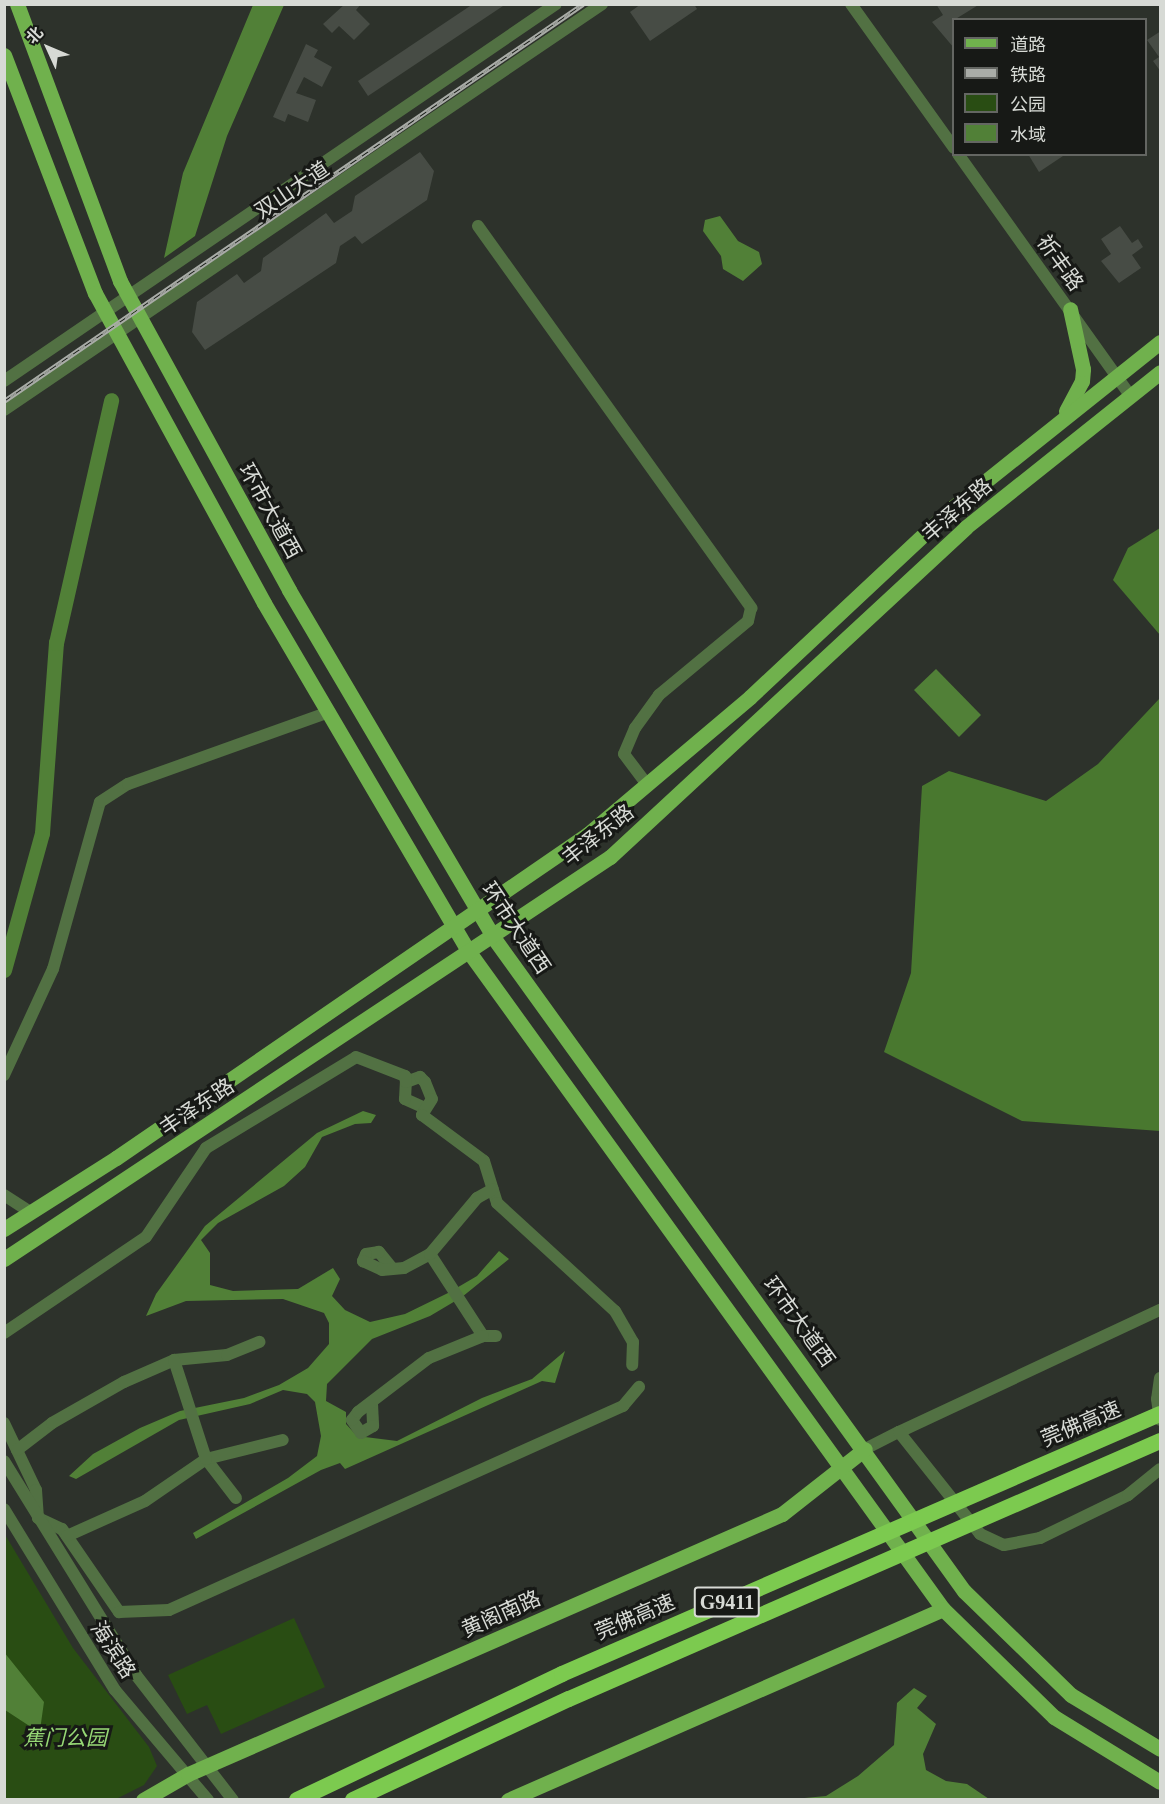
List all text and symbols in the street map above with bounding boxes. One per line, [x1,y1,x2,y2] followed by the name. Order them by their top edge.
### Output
[18,18,78,78] north arrow
[952,18,1147,156] legend
[23,23,46,47] text: 北
[1010,35,1046,55] text: 道路
[1010,65,1046,85] text: 铁路
[1010,95,1046,115] text: 公园
[1010,125,1046,145] text: 水域
[250,156,334,224] street label: 双山大道
[1031,230,1089,296] street label: 祈丰路
[234,459,306,563] street label: 环市大道西
[917,473,997,547] street label: 丰泽东路
[557,799,639,871] street label: 丰泽东路
[476,877,556,979] street label: 环市大道西
[155,1073,239,1141] street label: 丰泽东路
[758,1272,840,1372] street label: 环市大道西
[1037,1396,1125,1452] street label: 莞佛高速
[458,1585,544,1643] street label: 黄阁南路
[692,1585,762,1619] road number: G9411
[591,1589,679,1645] street label: 莞佛高速
[85,1617,141,1683] street label: 海滨路
[23,1725,107,1751] park label: 蕉门公园

